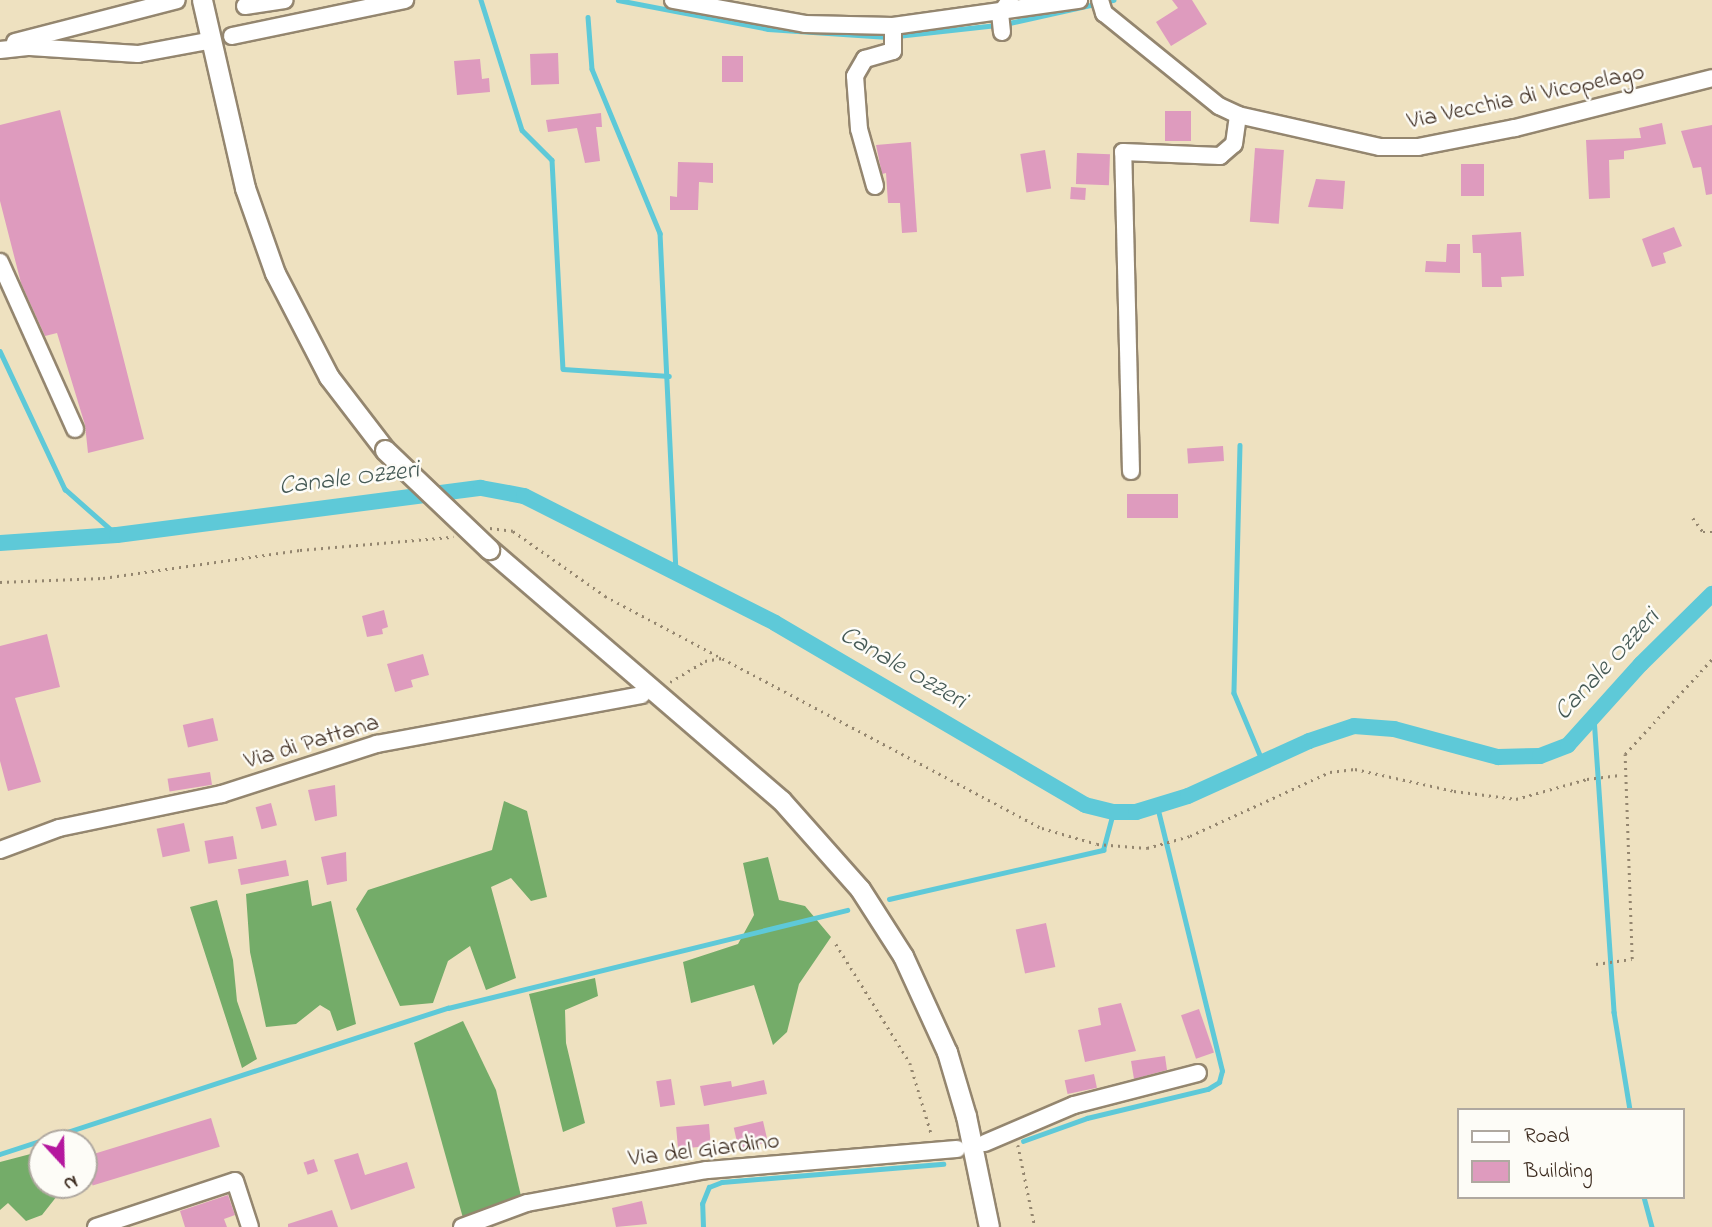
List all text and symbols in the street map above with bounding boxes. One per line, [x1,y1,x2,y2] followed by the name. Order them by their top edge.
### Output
[1405,59,1647,137] street label: Via Vecchia di Vicopelago
[277,456,421,504] water label: Canale Ozzeri
[1549,604,1667,728] water label: Canale Ozzeri
[833,620,971,718] water label: Canale Ozzeri
[241,709,383,777] street label: Via di Pattana
[1456,1108,1684,1199] legend
[1524,1122,1570,1152] text: Road
[627,1127,781,1175] street label: Via del Giardino
[28,1129,98,1199] north arrow
[1524,1157,1593,1187] text: Building
[59,1167,81,1197] text: N

